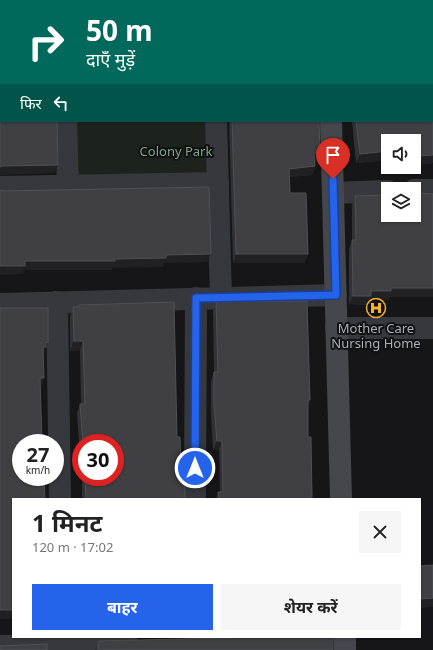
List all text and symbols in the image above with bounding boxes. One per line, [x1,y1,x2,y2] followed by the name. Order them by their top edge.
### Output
[86,11,153,49] text: 50 m
[20,16,72,68] icon: right
[86,47,135,71] text: दाएँ मुड़ें
[50,92,72,114] icon: left
[20,93,42,113] text: फिर
[381,134,421,222] map controls
[381,134,421,174] button: sound
[316,138,350,179] pin
[140,142,212,160] park label: Colony Park
[322,144,344,166] icon: arrive
[381,182,421,222] button: layers
[365,297,387,319] hospital icon: Mother Care Nursing Home
[331,319,421,352] place label: Mother Care Nursing Home
[72,434,124,486] speed limit sign: 30
[27,441,49,468] text: 27
[174,447,216,489] position arrow
[26,463,50,477] text: km/h
[32,506,102,539] text: 1 मिनट
[359,511,401,553] button: close
[32,538,113,556] text: 120 m · 17:02
[32,584,213,630] button: बाहर
[221,584,401,630] button: शेयर करें

